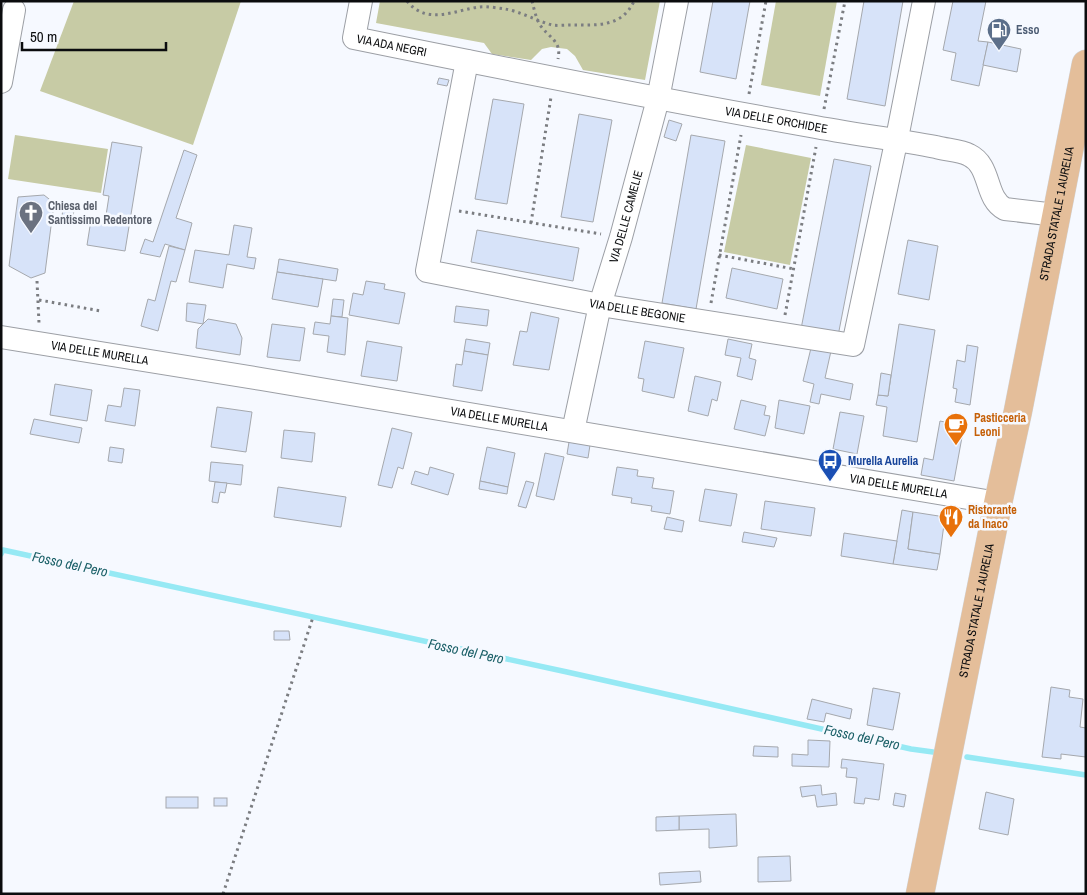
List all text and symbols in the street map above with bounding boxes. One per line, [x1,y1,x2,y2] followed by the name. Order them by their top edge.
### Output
[986,17,1012,51] fuel station icon: Esso
[22,20,166,52] scale bar
[1016,22,1040,38] place label: Esso
[30,26,57,47] text: 50 m
[355,31,428,61] street label: VIA ADA NEGRI
[724,103,829,137] street label: VIA DELLE ORCHIDEE
[1036,145,1078,282] street label: STRADA STATALE 1 AURELIA
[605,169,647,265] street label: VIA DELLE CAMELIE
[48,198,152,228] place label: Chiesa del Santissimo Redentore
[18,200,44,234] church icon: Chiesa del Santissimo Redentore
[588,295,687,326] street label: VIA DELLE BEGONIE
[50,337,150,369] street label: VIA DELLE MURELLA
[449,403,550,435] street label: VIA DELLE MURELLA
[974,410,1027,440] place label: Pasticceria Leoni
[943,412,969,446] cafe icon: Pasticceria Leoni
[817,448,843,482] bus stop icon: Murella Aurelia
[848,453,919,469] place label: Murella Aurelia
[849,470,949,502] street label: VIA DELLE MURELLA
[968,502,1017,532] place label: Ristorante da Inaco
[938,504,964,538] restaurant icon: Ristorante da Inaco
[955,542,998,679] street label: STRADA STATALE 1 AURELIA
[31,547,109,581] water label: Fosso del Pero
[427,634,505,668] water label: Fosso del Pero
[823,720,901,754] water label: Fosso del Pero

